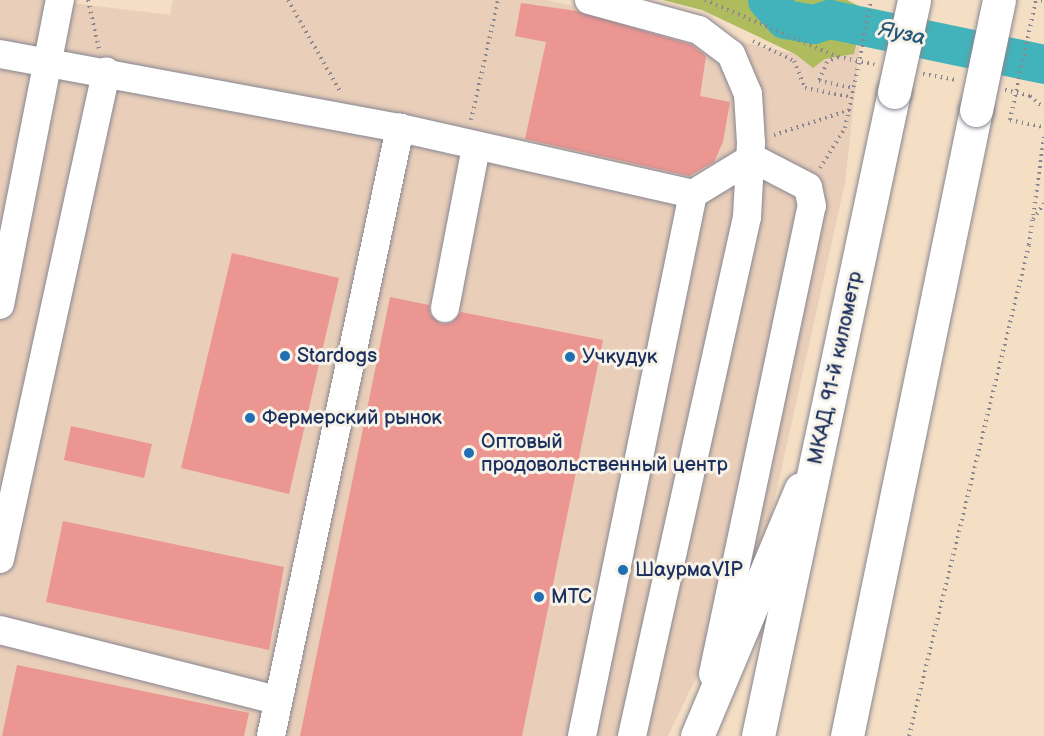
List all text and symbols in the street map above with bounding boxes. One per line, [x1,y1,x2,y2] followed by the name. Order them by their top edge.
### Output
[876,17,928,51] water label: Яуза
[804,269,868,467] street label: МКАД, 91-й километр
[297,344,377,368] place label: Stardogs
[582,345,657,369] place label: Учкудук
[278,349,292,363] marker: Stardogs
[563,350,577,364] marker: Учкудук
[262,406,442,430] place label: Фермерский рынок
[243,411,257,425] marker: Фермерский рынок
[481,430,728,477] place label: Оптовый продовольственный центр
[462,446,476,460] marker: Оптовый продовольственный центр
[635,558,743,582] place label: ШаурмаVIP
[616,563,630,577] marker: ШаурмаVIP
[551,585,592,609] place label: МТС
[532,590,546,604] marker: МТС

